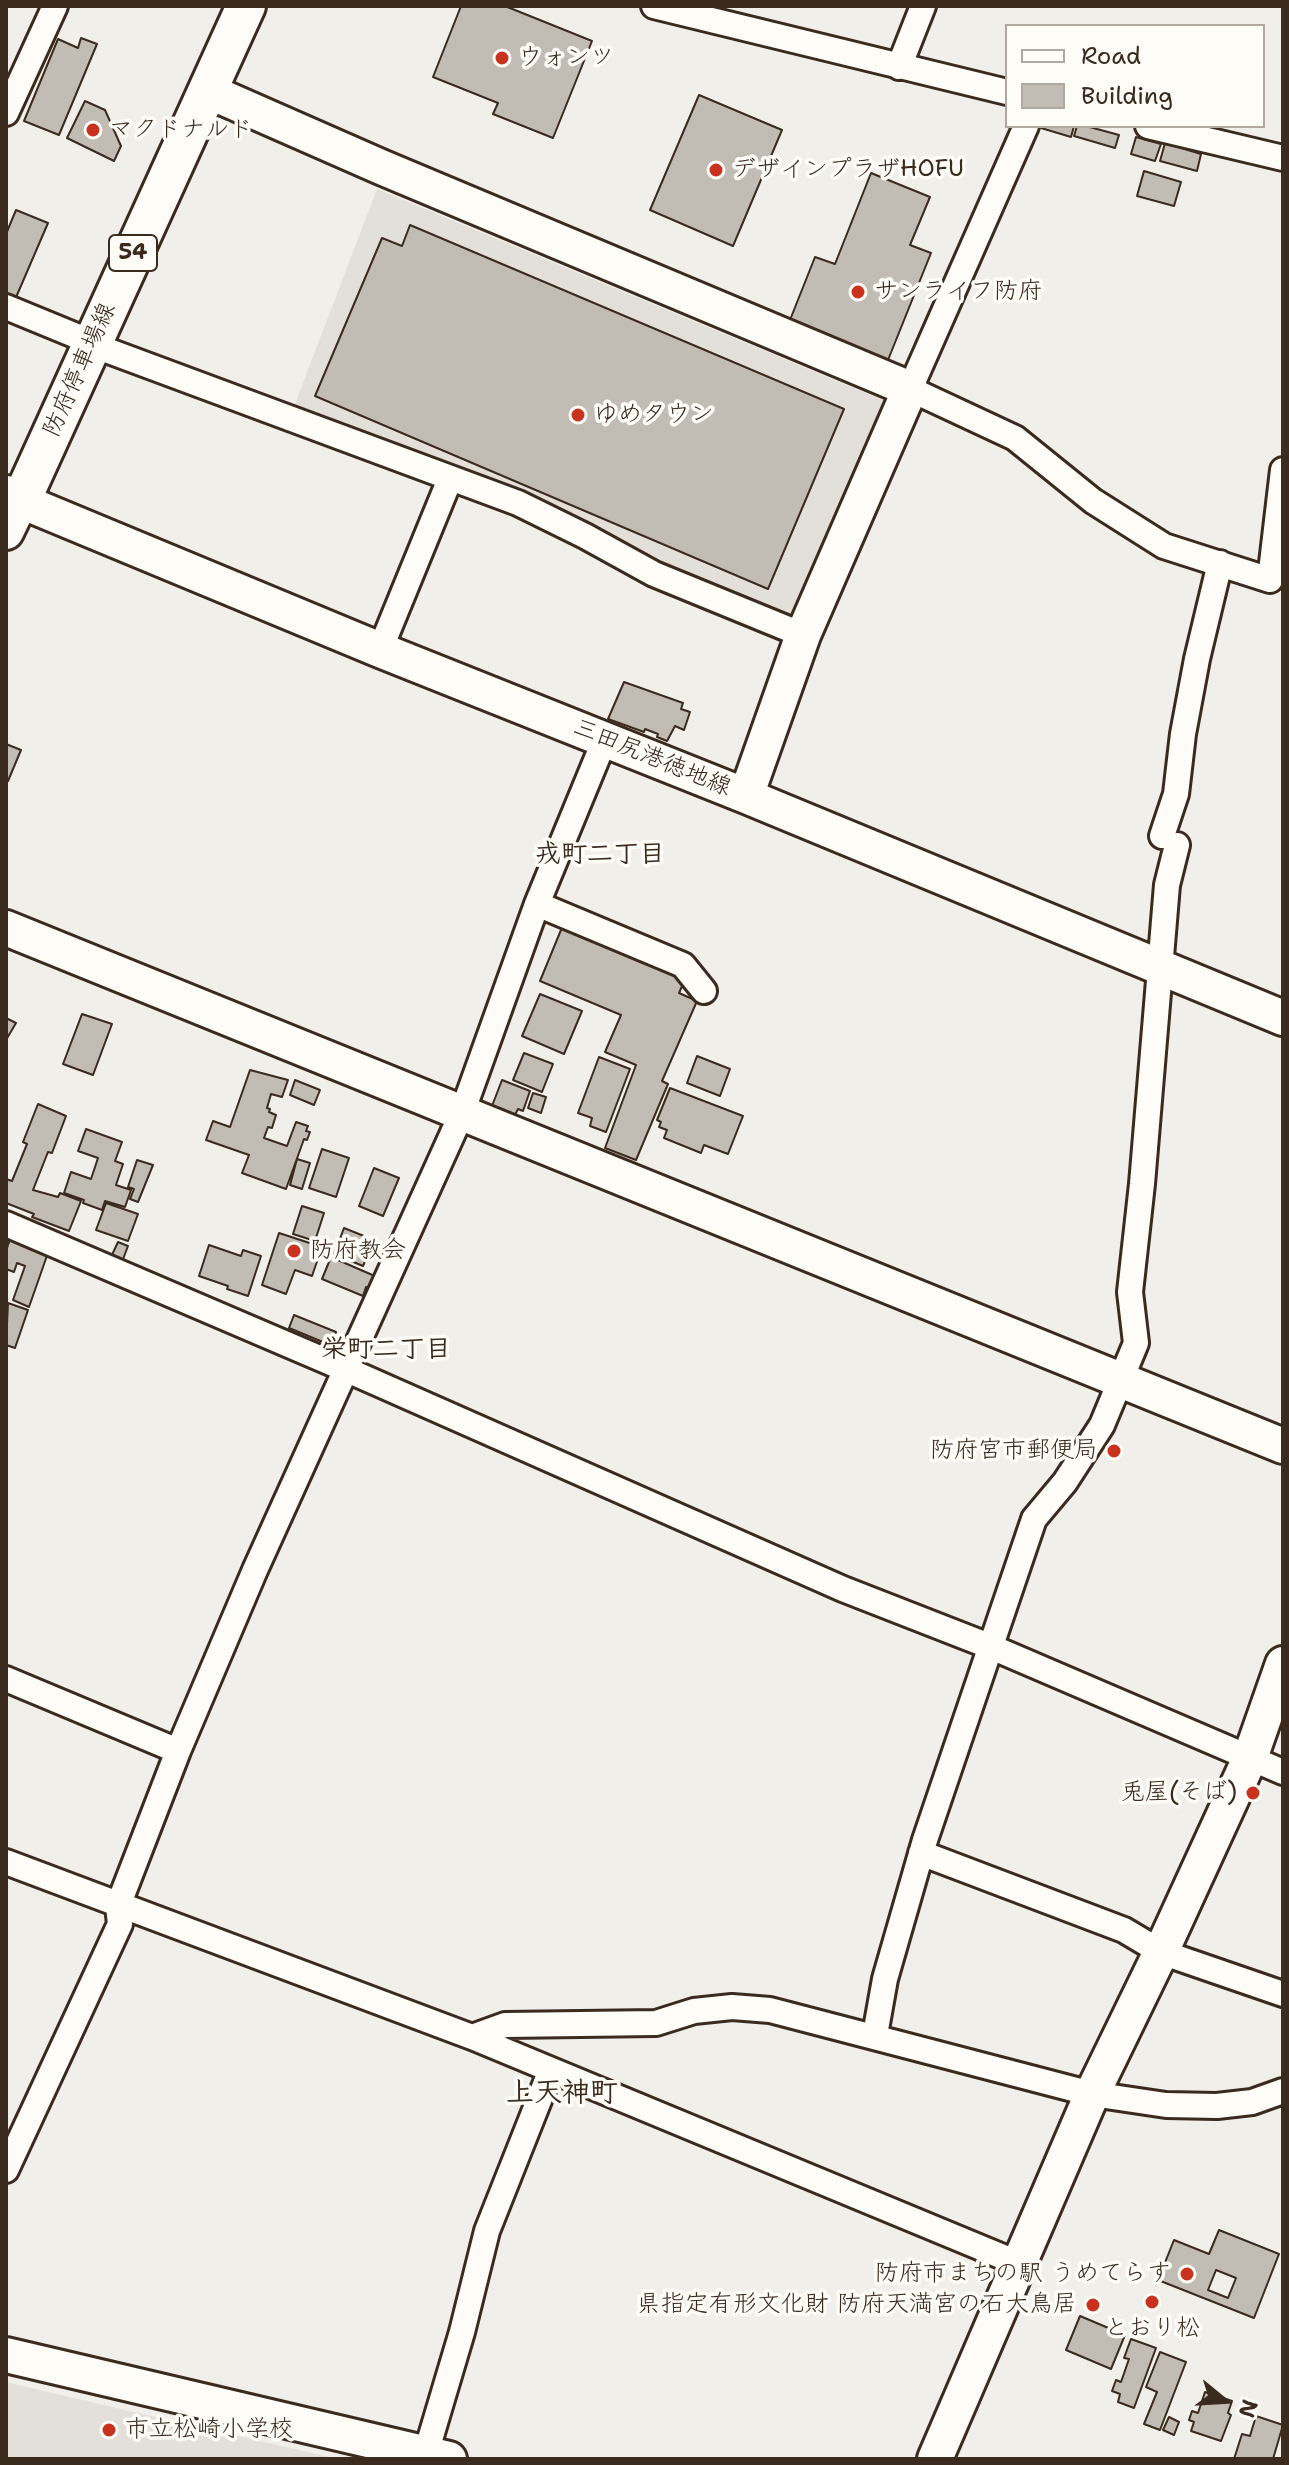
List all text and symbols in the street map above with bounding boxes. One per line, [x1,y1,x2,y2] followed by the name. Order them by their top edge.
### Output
[1005,24,1265,128] legend
[1081,40,1141,72] text: Road
[518,44,614,72] place label: ウォンツ
[493,49,511,67] marker: ウォンツ
[1081,80,1173,112] text: Building
[109,116,253,144] place label: マクドナルド
[84,121,102,139] marker: マクドナルド
[732,156,964,184] place label: デザインプラザHOFU
[707,161,725,179] marker: デザインプラザHOFU
[109,235,157,271] road number: 54
[874,278,1042,306] place label: サンライフ防府
[849,283,867,301] marker: サンライフ防府
[38,298,122,442] street label: 防府停車場線
[594,401,714,429] place label: ゆめタウン
[569,406,587,424] marker: ゆめタウン
[569,713,735,803] street label: 三田尻港徳地線
[535,839,665,871] district label: 戎町二丁目
[310,1237,406,1265] place label: 防府教会
[285,1242,303,1260] marker: 防府教会
[321,1334,451,1366] district label: 栄町二丁目
[930,1437,1098,1465] place label: 防府宮市郵便局
[1105,1442,1123,1460] marker: 防府宮市郵便局
[1121,1779,1237,1807] place label: 兎屋(そば)
[1244,1784,1262,1802] marker: 兎屋(そば)
[506,2077,618,2111] district label: 上天神町
[875,2260,1171,2288] place label: 防府市まちの駅 うめてらす
[1178,2265,1196,2283] marker: 防府市まちの駅 うめてらす
[637,2291,1077,2319] place label: 県指定有形文化財 防府天満宮の石大鳥居
[1143,2293,1161,2311] marker: とおり松
[1084,2296,1102,2314] marker: 県指定有形文化財 防府天満宮の石大鳥居
[1104,2315,1200,2343] place label: とおり松
[1185,2361,1265,2441] north arrow
[1232,2396,1265,2421] text: N
[125,2416,293,2444] place label: 市立松崎小学校
[100,2421,118,2439] marker: 市立松崎小学校

